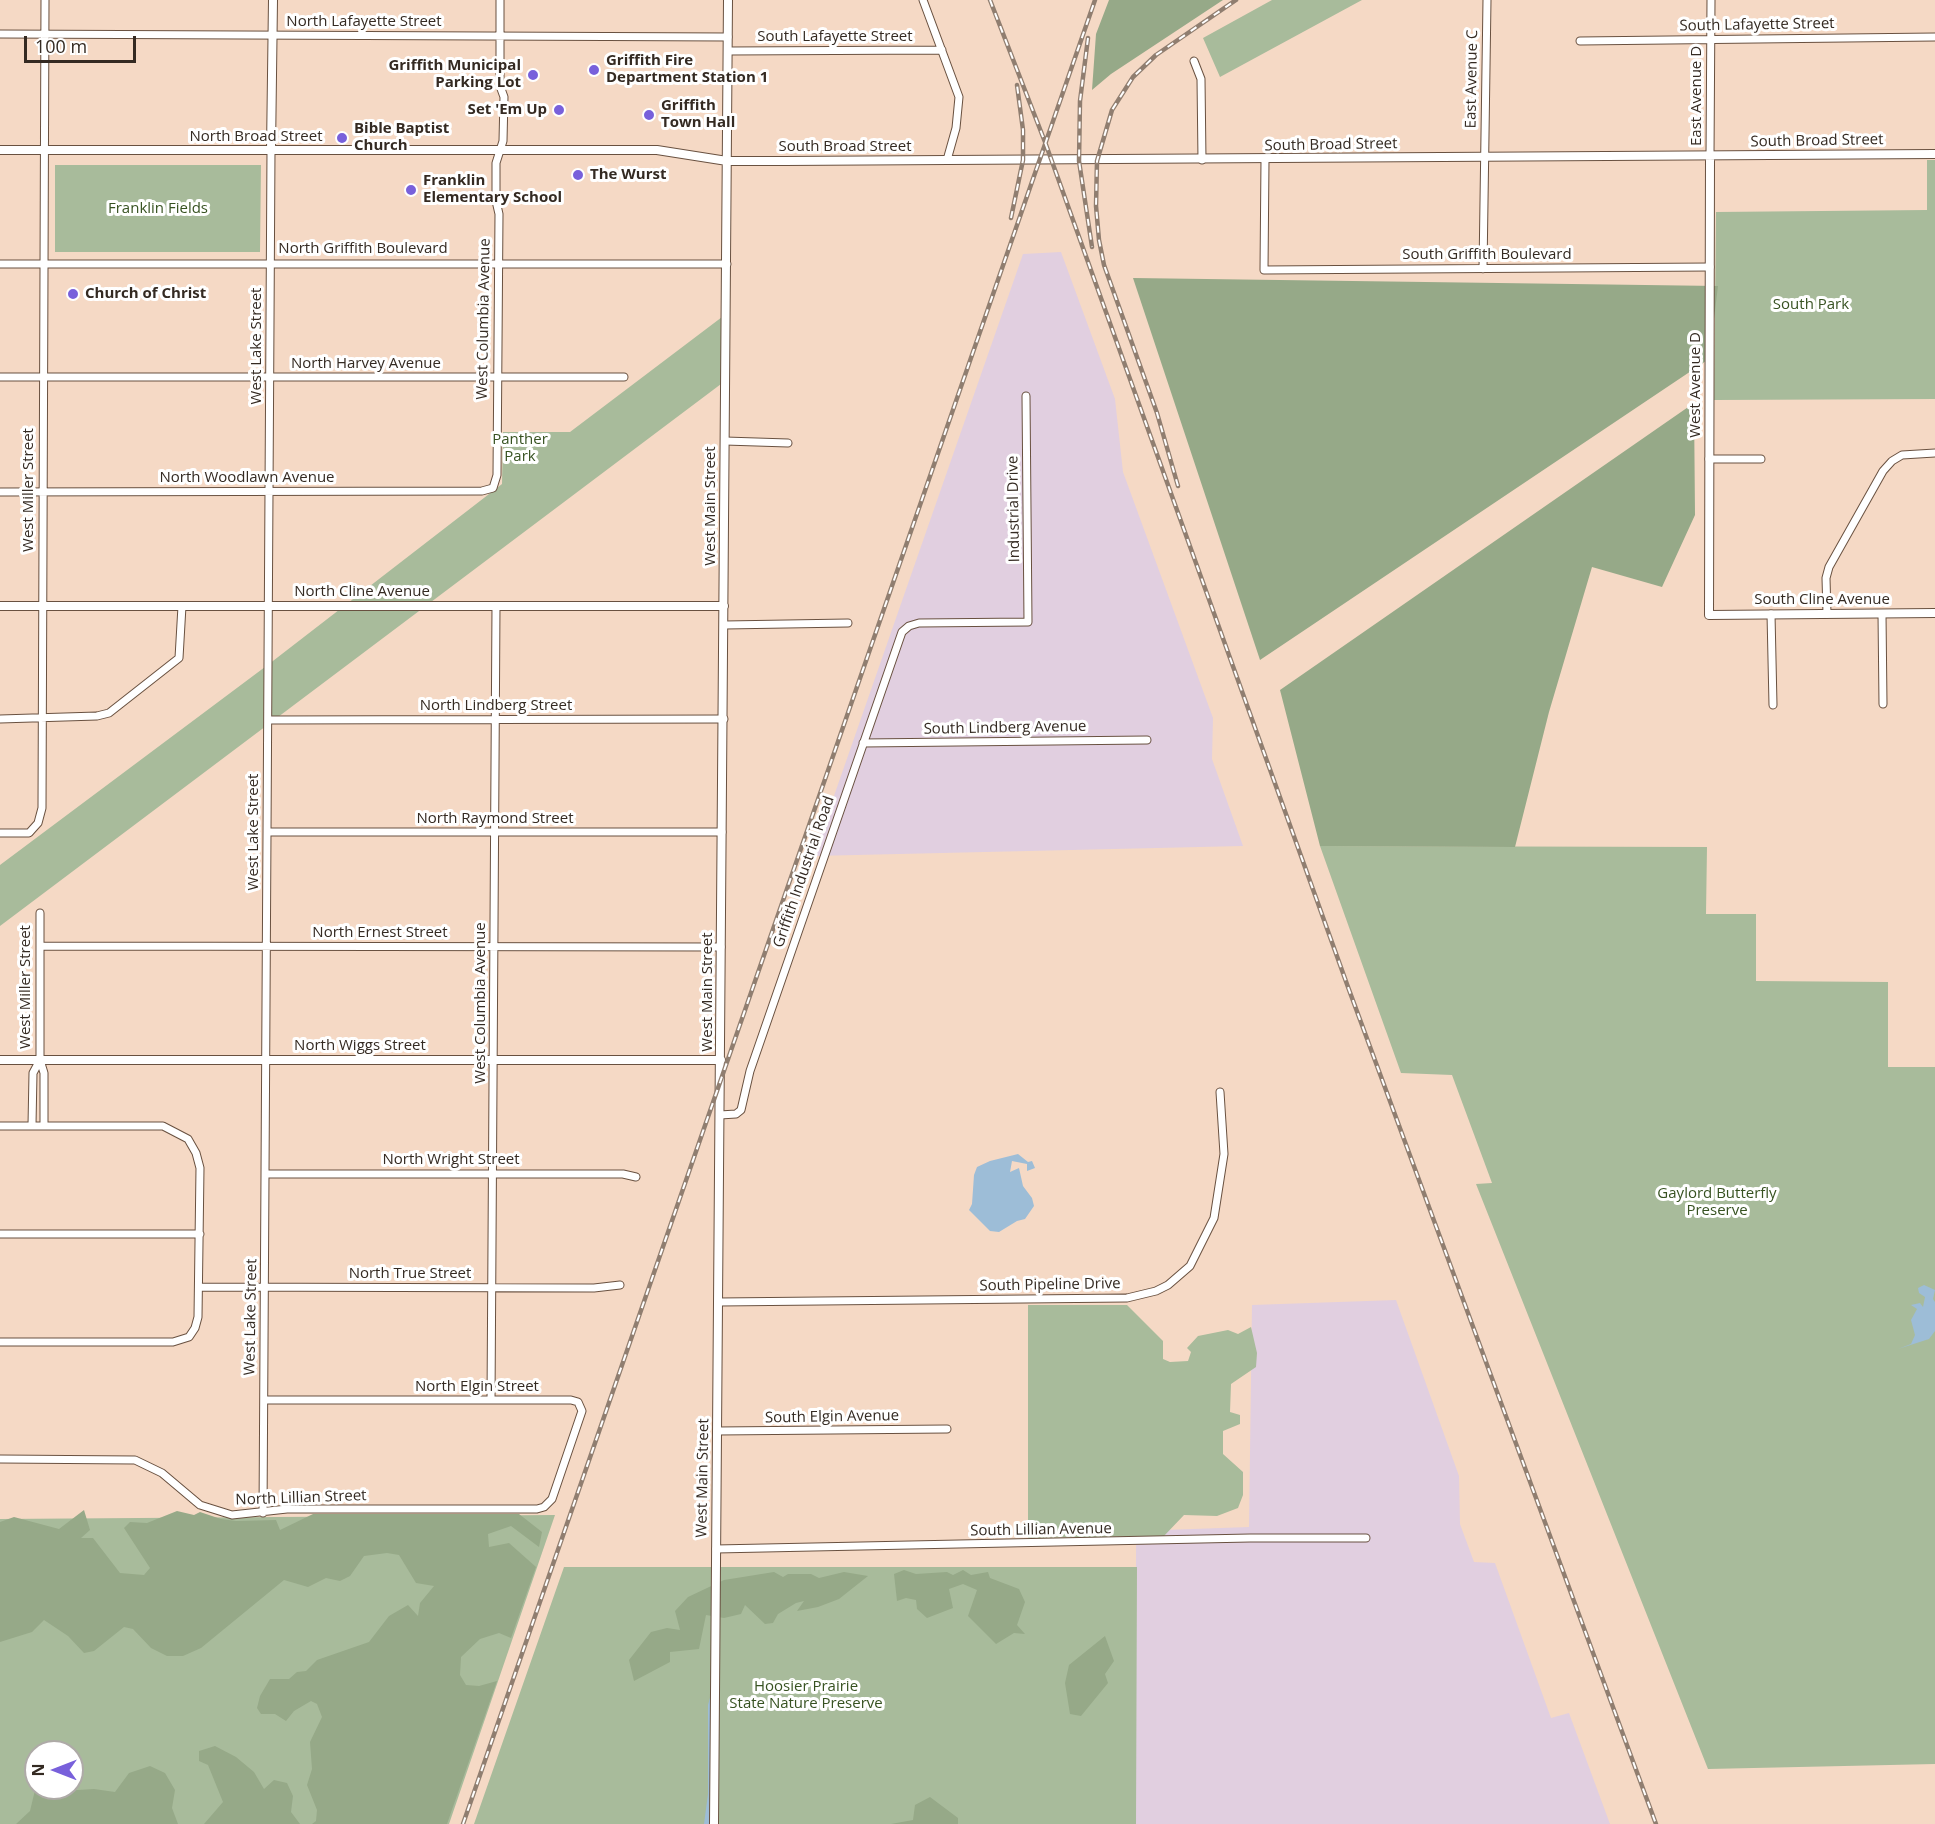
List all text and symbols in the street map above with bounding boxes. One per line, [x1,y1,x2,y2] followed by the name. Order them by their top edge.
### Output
[286,13,442,31] street label: North Lafayette Street
[1679,15,1835,35] street label: South Lafayette Street
[27,24,140,62] scale bar
[757,28,913,46] street label: South Lafayette Street
[1462,30,1482,128] street label: East Avenue C
[35,34,87,58] text: 100 m
[1688,46,1706,146] street label: East Avenue D
[606,52,768,87] place label: Griffith Fire Department Station 1
[388,57,521,92] place label: Griffith Municipal Parking Lot
[587,63,601,77] marker: Griffith Fire Department Station 1
[526,68,540,82] marker: Griffith Municipal Parking Lot
[661,97,735,132] place label: Griffith Town Hall
[468,101,547,119] place label: Set 'Em Up
[552,103,566,117] marker: Set 'Em Up
[642,108,656,122] marker: Griffith Town Hall
[354,120,449,155] place label: Bible Baptist Church
[189,128,323,146] street label: North Broad Street
[335,131,349,145] marker: Bible Baptist Church
[1750,131,1884,151] street label: South Broad Street
[1264,135,1398,155] street label: South Broad Street
[778,138,912,156] street label: South Broad Street
[590,166,666,184] place label: The Wurst
[571,168,585,182] marker: The Wurst
[423,172,562,207] place label: Franklin Elementary School
[404,183,418,197] marker: Franklin Elementary School
[108,200,208,218] park label: Franklin Fields
[474,238,494,400] street label: West Columbia Avenue
[278,240,448,258] street label: North Griffith Boulevard
[1402,246,1572,264] street label: South Griffith Boulevard
[85,285,206,303] place label: Church of Christ
[66,287,80,301] marker: Church of Christ
[248,288,266,404] street label: West Lake Street
[1773,296,1849,314] park label: South Park
[1687,332,1705,438] street label: West Avenue D
[291,355,441,373] street label: North Harvey Avenue
[20,428,38,552] street label: West Miller Street
[492,431,548,466] park label: Panther Park
[702,446,720,566] street label: West Main Street
[1004,455,1024,563] street label: Industrial Drive
[159,469,335,487] street label: North Woodlawn Avenue
[294,583,430,601] street label: North Cline Avenue
[1754,591,1890,609] street label: South Cline Avenue
[420,697,572,715] street label: North Lindberg Street
[923,718,1087,738] street label: South Lindberg Avenue
[245,774,263,890] street label: West Lake Street
[770,794,838,950] street label: Griffith Industrial Road
[416,810,574,828] street label: North Raymond Street
[472,922,490,1084] street label: West Columbia Avenue
[312,924,448,942] street label: North Ernest Street
[17,925,35,1049] street label: West Miller Street
[699,932,717,1052] street label: West Main Street
[294,1037,426,1055] street label: North Wiggs Street
[382,1151,520,1169] street label: North Wright Street
[1657,1185,1777,1220] park label: Gaylord Butterfly Preserve
[241,1258,261,1376] street label: West Lake Street
[349,1265,471,1283] street label: North True Street
[979,1275,1121,1295] street label: South Pipeline Drive
[415,1378,539,1396] street label: North Elgin Street
[765,1407,899,1427] street label: South Elgin Avenue
[693,1418,713,1538] street label: West Main Street
[235,1487,367,1509] street label: North Lillian Street
[970,1520,1112,1540] street label: South Lillian Avenue
[729,1678,883,1713] park label: Hoosier Prairie State Nature Preserve
[24,1740,84,1800] north arrow
[27,1764,49,1777] text: N

